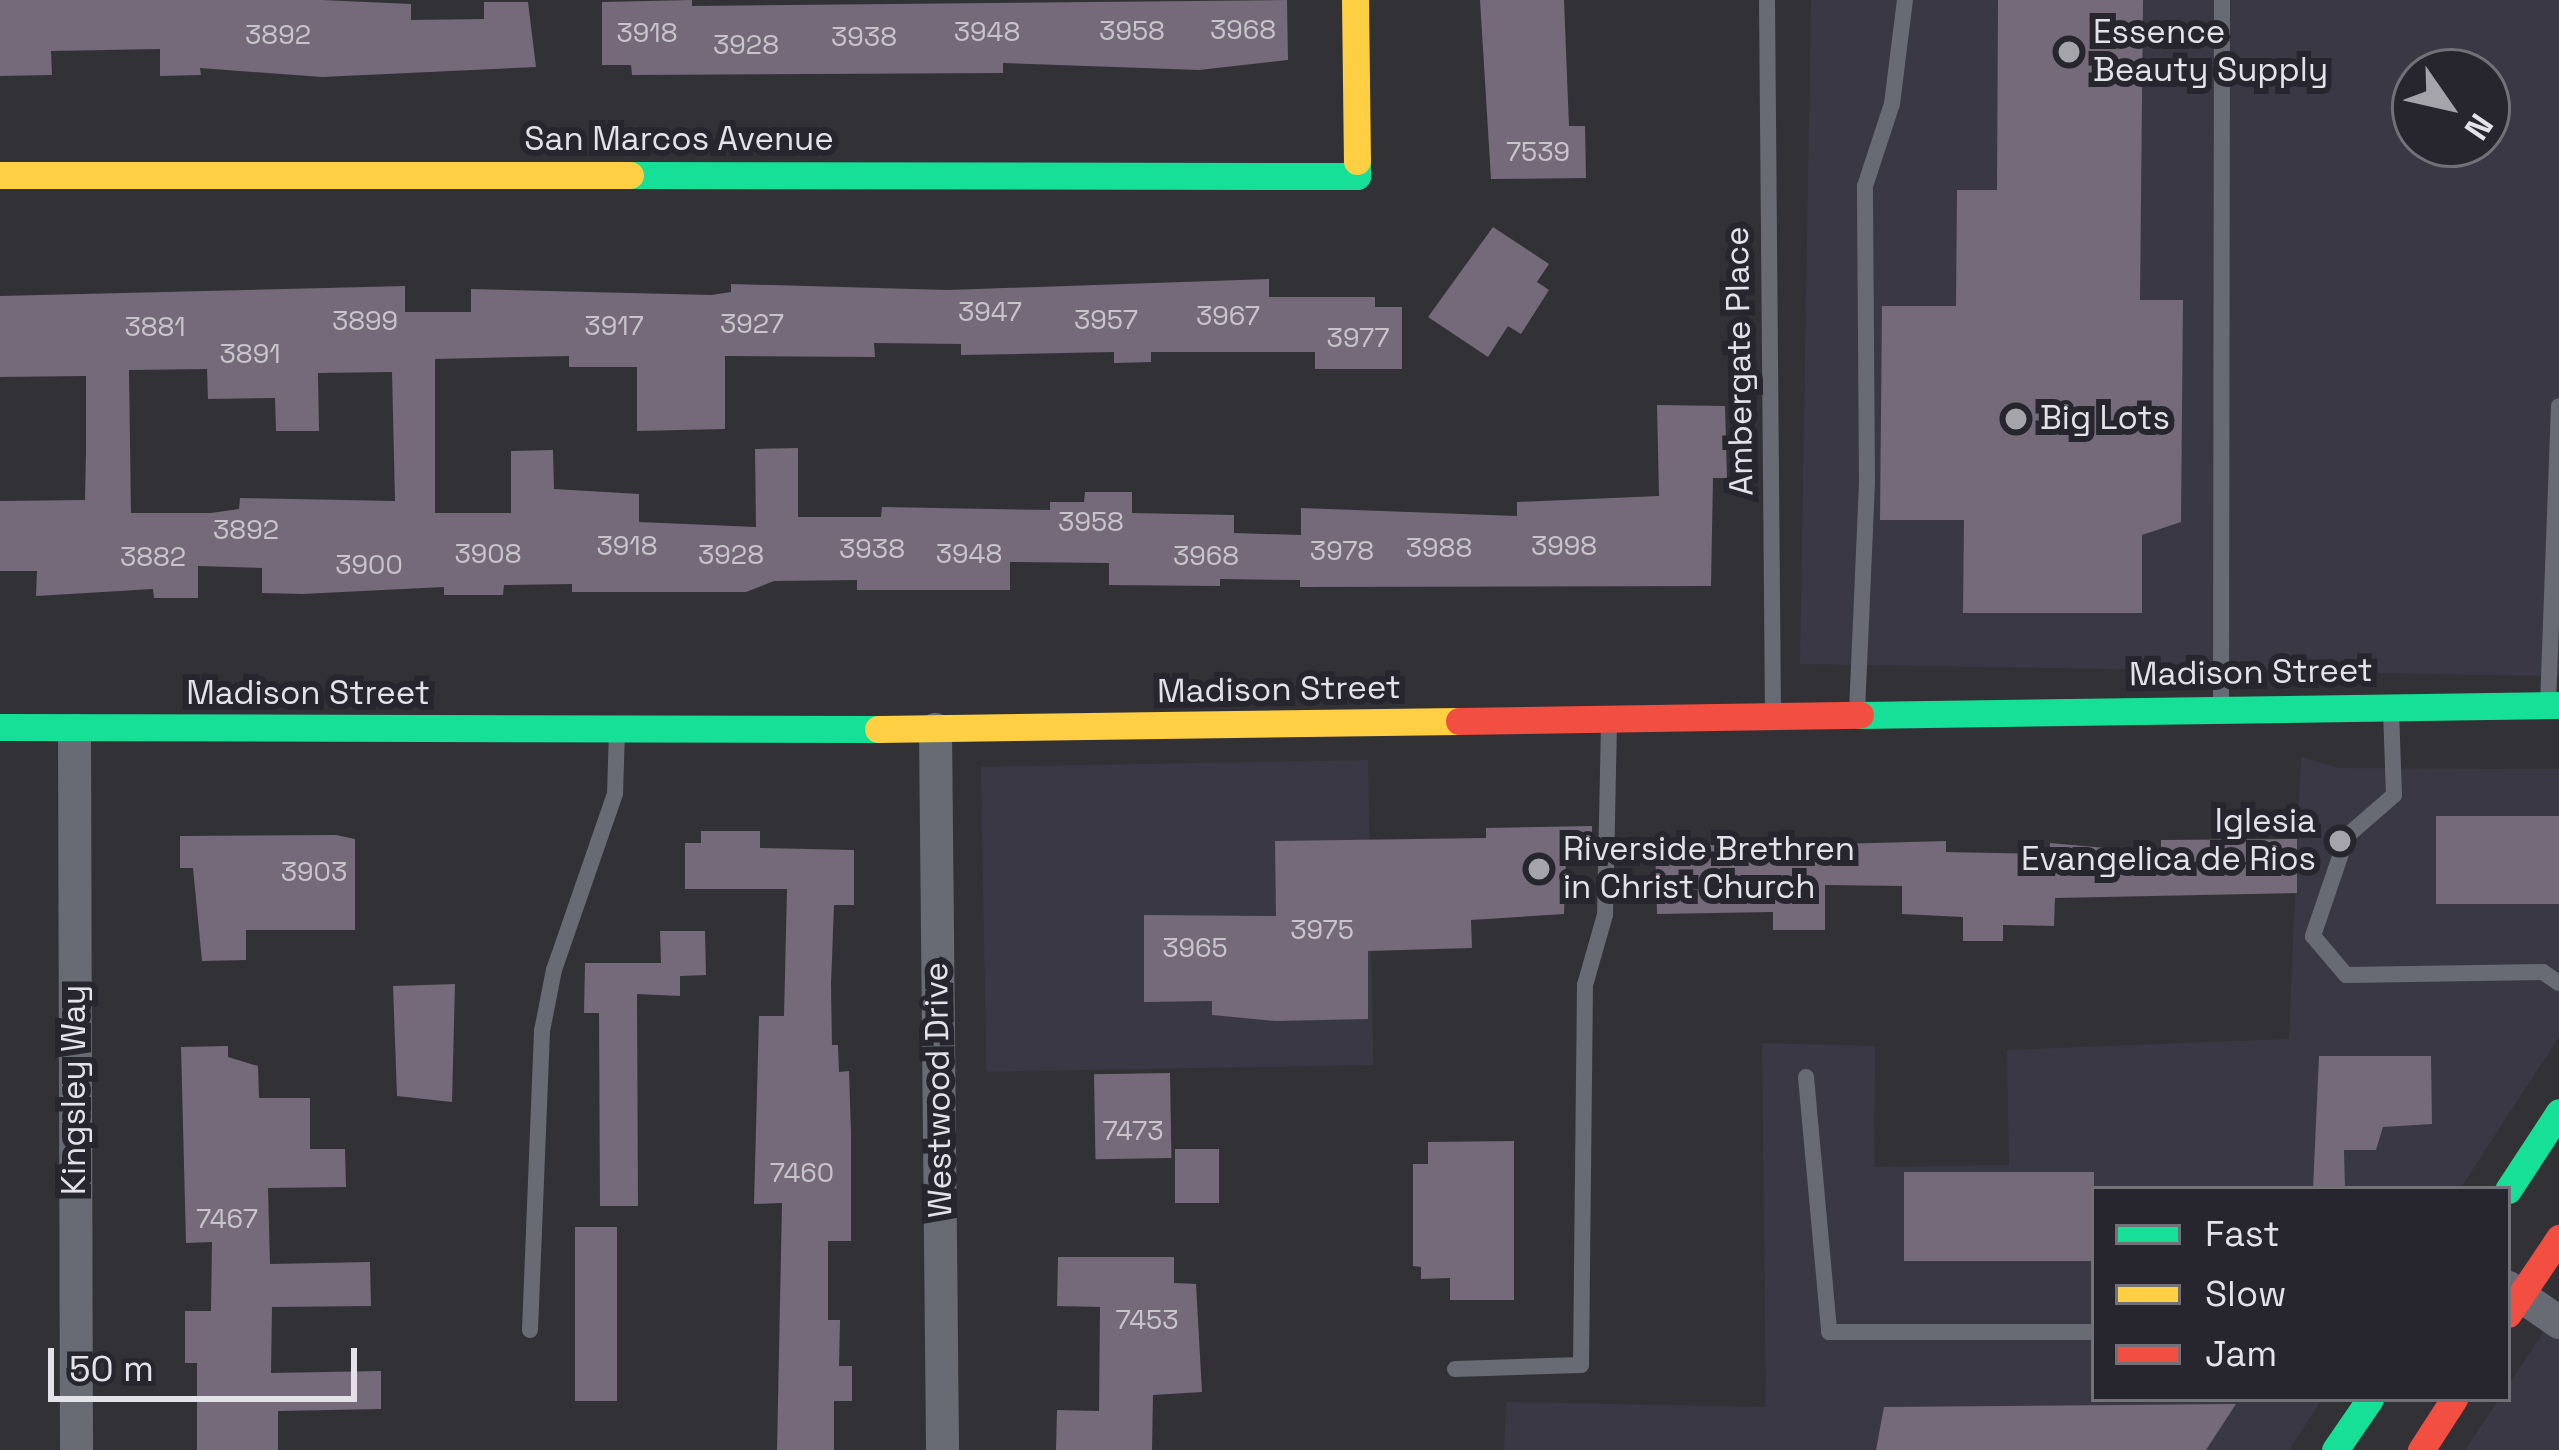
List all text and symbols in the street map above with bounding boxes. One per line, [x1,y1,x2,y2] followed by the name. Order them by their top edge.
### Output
[2093,13,2328,91] place label: Essence Beauty Supply
[1210,14,1276,46] house number: 3968
[1099,15,1165,47] house number: 3958
[954,16,1020,48] house number: 3948
[617,17,677,49] house number: 3918
[245,19,311,51] house number: 3892
[831,21,897,53] house number: 3938
[713,29,779,61] house number: 3928
[2056,39,2082,65] marker: Essence Beauty Supply
[2391,48,2511,168] north arrow
[2455,106,2502,147] text: N
[524,120,834,160] street label: San Marcos Avenue
[1506,136,1570,168] house number: 7539
[1718,226,1762,496] street label: Ambergate Place
[958,296,1022,328] house number: 3947
[1196,300,1260,332] house number: 3967
[1074,304,1138,336] house number: 3957
[332,305,398,337] house number: 3899
[720,308,784,340] house number: 3927
[584,310,644,342] house number: 3917
[124,311,186,343] house number: 3881
[1327,322,1389,354] house number: 3977
[220,338,280,370] house number: 3891
[2040,399,2170,439] place label: Big Lots
[2003,406,2029,432] marker: Big Lots
[1058,506,1124,538] house number: 3958
[213,514,279,546] house number: 3892
[597,530,657,562] house number: 3918
[1531,530,1597,562] house number: 3998
[1406,532,1472,564] house number: 3988
[839,533,905,565] house number: 3938
[1310,535,1374,567] house number: 3978
[455,538,521,570] house number: 3908
[936,538,1002,570] house number: 3948
[698,539,764,571] house number: 3928
[1173,540,1239,572] house number: 3968
[120,541,186,573] house number: 3882
[335,549,403,581] house number: 3900
[2129,651,2373,695] street label: Madison Street
[1157,668,1401,712] street label: Madison Street
[186,674,430,714] street label: Madison Street
[2021,802,2316,880] place label: Iglesia Evangelica de Rios
[2327,828,2353,854] marker: Iglesia Evangelica de Rios
[1563,830,1855,908] place label: Riverside Brethren in Christ Church
[281,856,347,888] house number: 3903
[1526,856,1552,882] marker: Riverside Brethren in Christ Church
[1290,914,1354,946] house number: 3975
[1162,932,1228,964] house number: 3965
[917,962,961,1218] street label: Westwood Drive
[55,985,95,1195] street label: Kingsley Way
[1102,1115,1164,1147] house number: 7473
[770,1157,834,1189] house number: 7460
[2091,1186,2511,1402] legend
[196,1203,258,1235] house number: 7467
[2205,1211,2280,1257] text: Fast
[2205,1271,2287,1317] text: Slow
[1116,1304,1178,1336] house number: 7453
[54,1324,363,1398] scale bar
[2205,1331,2277,1377] text: Jam
[69,1346,154,1392] text: 50 m

